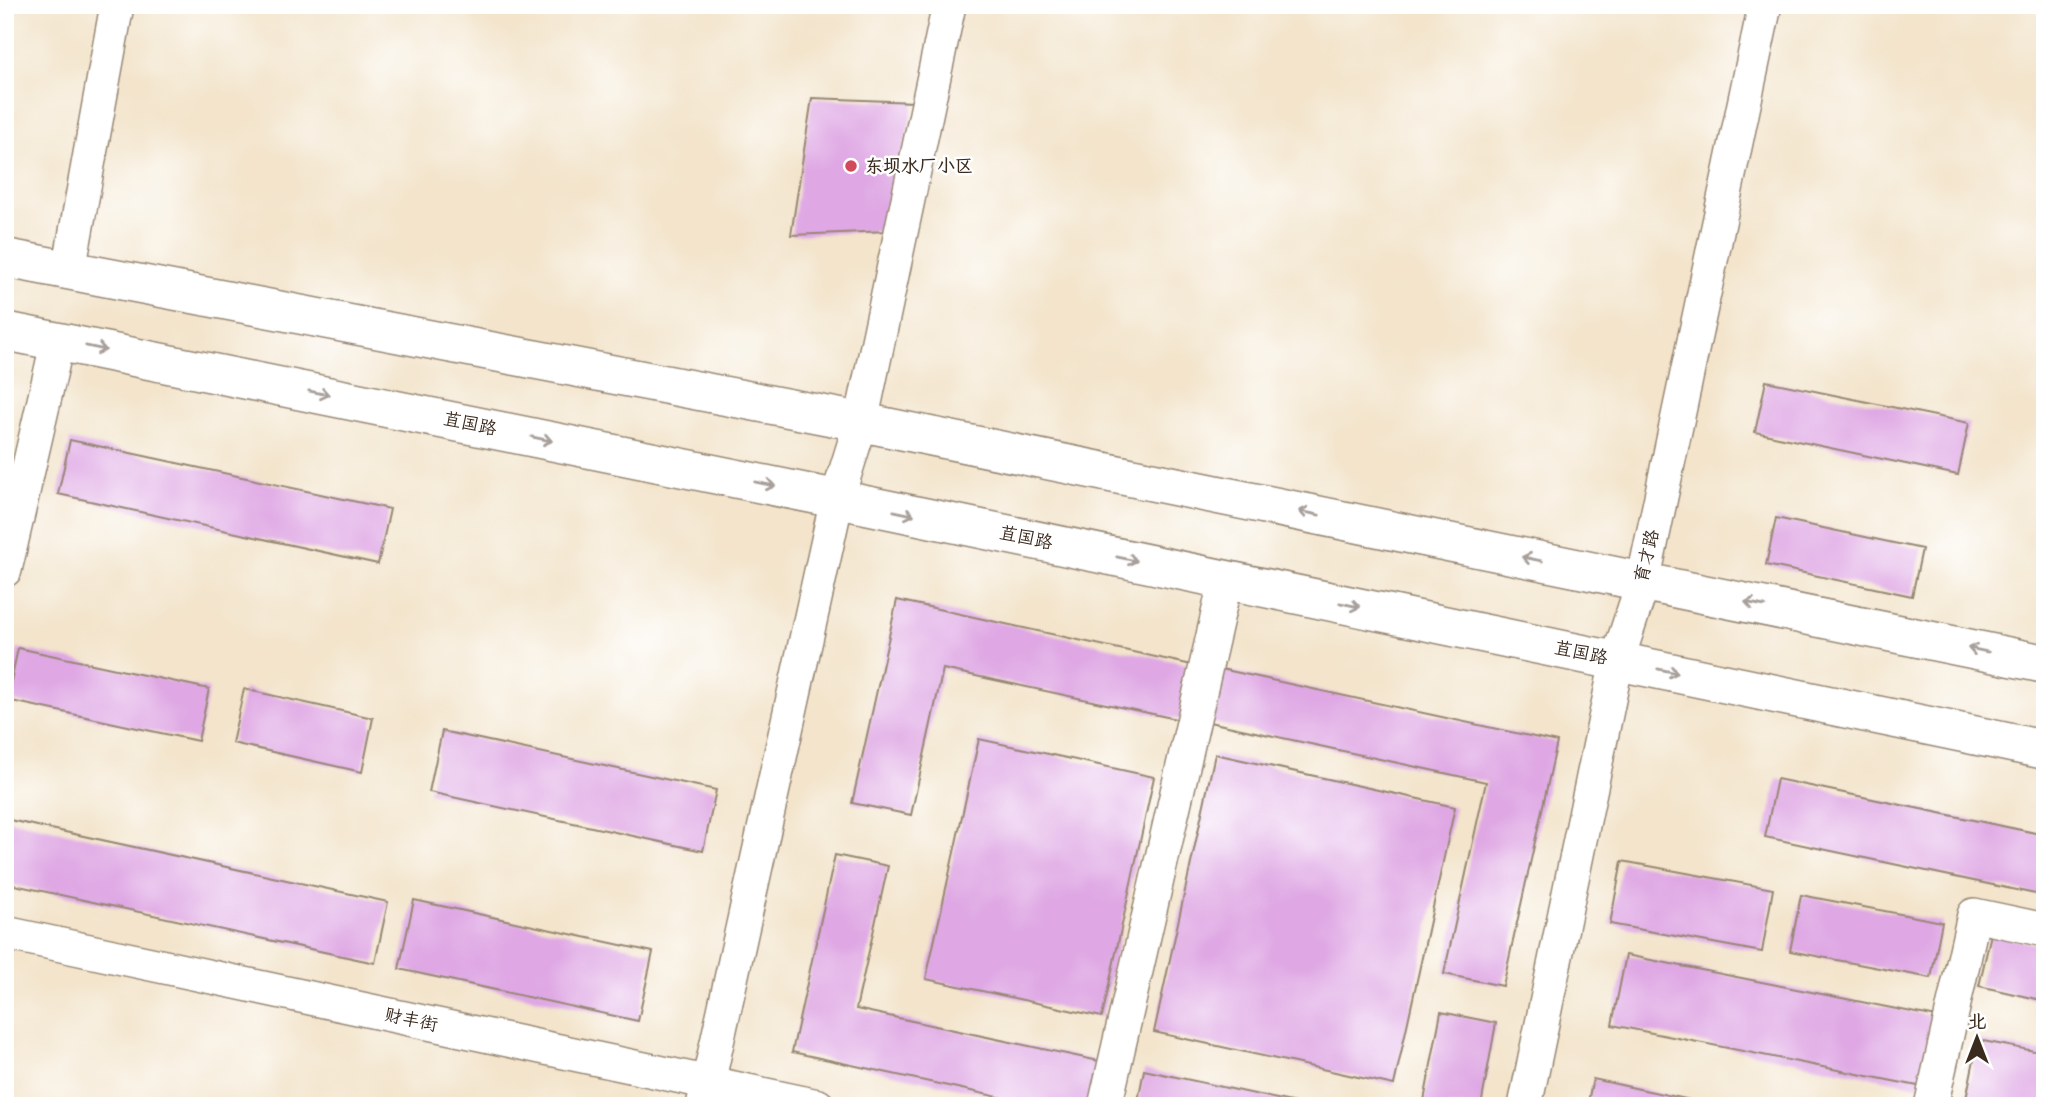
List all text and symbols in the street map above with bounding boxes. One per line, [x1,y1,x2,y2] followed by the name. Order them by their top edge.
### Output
[865,155,973,178] place label: 东坝水厂小区
[843,158,859,174] marker: 东坝水厂小区
[84,342,107,355] one-way arrow
[307,387,330,401] one-way arrow
[441,407,499,441] street label: 苴国路
[530,432,553,446] one-way arrow
[753,478,776,492] one-way arrow
[892,506,915,520] one-way arrow
[1298,506,1321,520] one-way arrow
[997,521,1055,555] street label: 苴国路
[1630,527,1664,585] street label: 育才路
[1521,551,1544,565] one-way arrow
[1115,552,1138,566] one-way arrow
[1744,597,1767,611] one-way arrow
[1338,600,1360,613] one-way arrow
[1552,636,1610,670] street label: 苴国路
[1967,643,1990,657] one-way arrow
[1656,665,1679,679] one-way arrow
[1941,1002,2011,1072] north arrow
[382,1003,440,1037] street label: 财丰街
[1967,1010,1987,1034] text: 北

